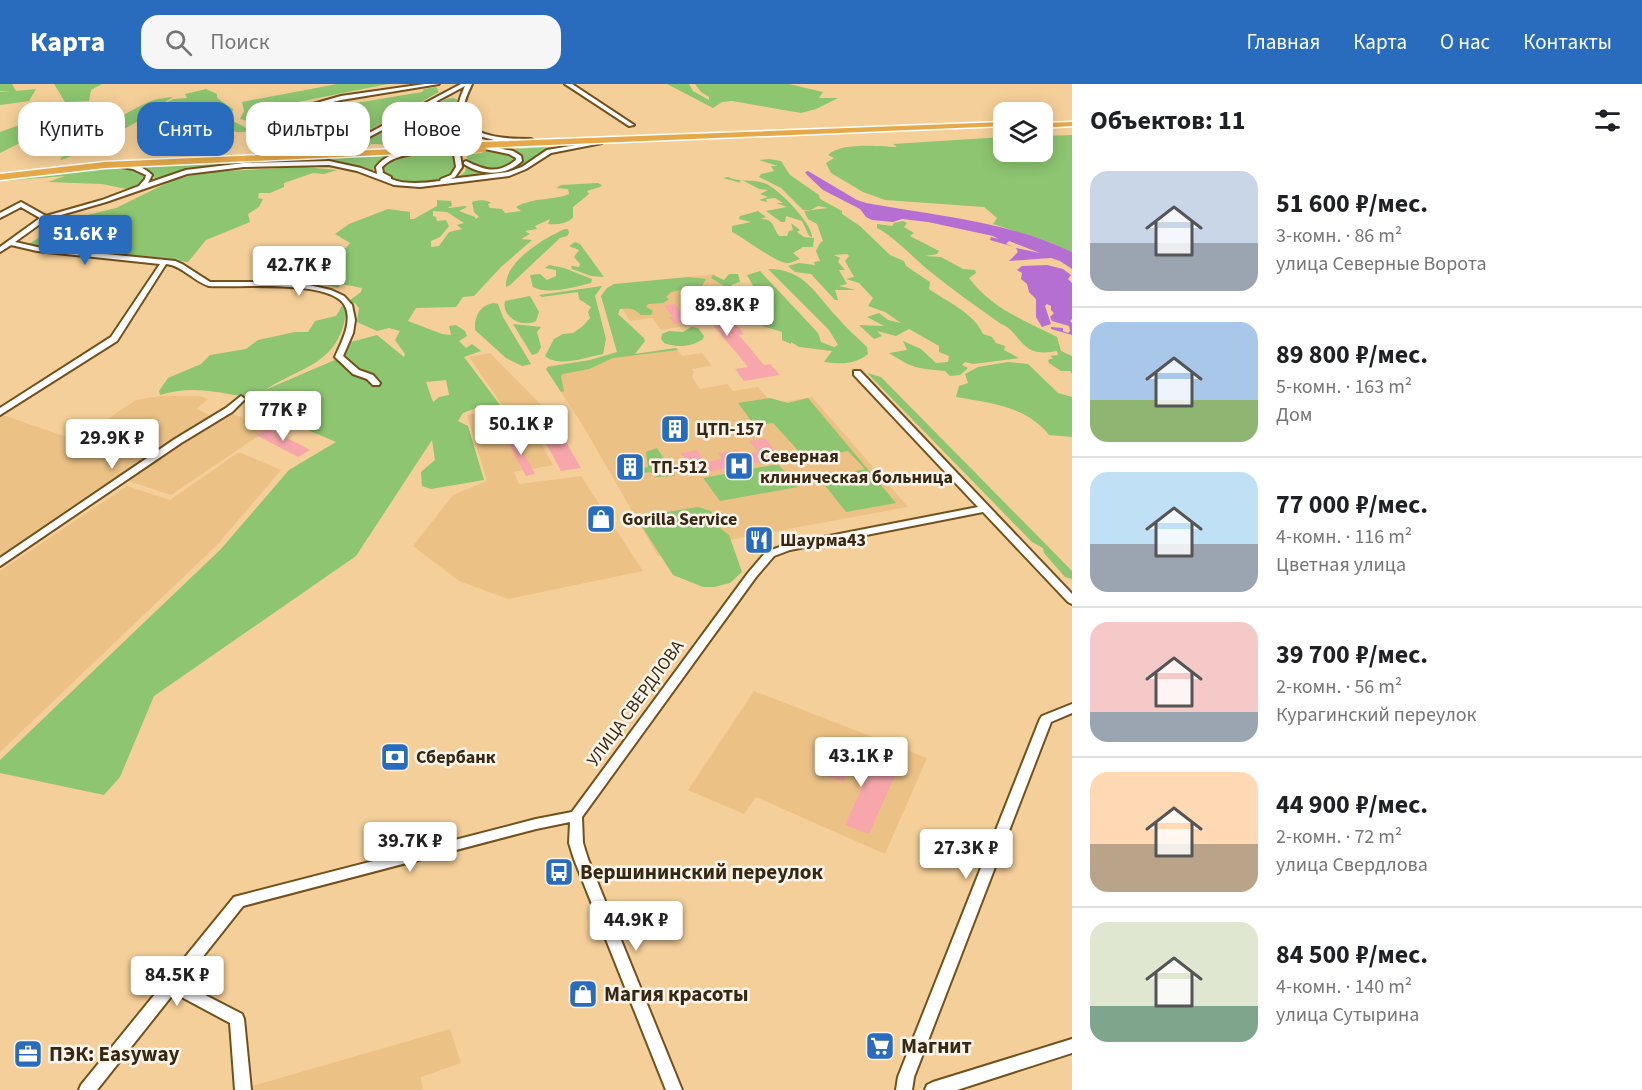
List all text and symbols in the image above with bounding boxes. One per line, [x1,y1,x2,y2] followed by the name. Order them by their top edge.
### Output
[141,15,561,69] search box
[30,22,105,62] text: Карта
[162,26,195,59] icon: search
[210,26,270,58] text: Поиск
[1247,27,1320,57] text: Главная
[1353,27,1407,57] text: Карта
[1440,27,1490,57] text: О нас
[1523,27,1612,57] text: Контакты
[18,102,125,156] chip: Купить
[137,102,234,156] chip: Снять
[246,102,370,156] chip: Фильтры
[382,102,482,156] chip: Новое
[993,102,1053,162] map controls
[993,102,1053,162] button: layers
[1090,102,1246,139] text: Объектов: 11
[1591,104,1624,137] icon: filters
[1276,185,1428,222] text: 51 600 ₽/мес.
[1138,195,1210,267] icon: home
[30,215,140,266] pin: 51.6K ₽
[53,220,117,248] text: 51.6K ₽
[1276,222,1402,250] text: 3-комн. · 86 m²
[244,246,354,297] pin: 42.7K ₽
[1276,250,1487,278] text: улица Северные Ворота
[267,251,331,279] text: 42.7K ₽
[672,286,782,337] pin: 89.8K ₽
[695,291,759,319] text: 89.8K ₽
[1276,336,1428,373] text: 89 800 ₽/мес.
[1138,346,1210,418] icon: home
[1276,373,1412,401] text: 5-комн. · 163 m²
[241,391,325,442] pin: 77K ₽
[259,396,307,424] text: 77K ₽
[1276,401,1312,429] text: Дом
[466,405,576,456] pin: 50.1K ₽
[489,410,553,438] text: 50.1K ₽
[659,413,691,445] building icon: ЦТП-157
[696,417,764,442] place label: ЦТП-157
[57,419,167,470] pin: 29.9K ₽
[80,424,144,452] text: 29.9K ₽
[760,444,953,490] place label: Северная клиническая больница
[723,450,755,482] hospital icon: Северная клиническая больница
[614,451,646,483] building icon: ТП-512
[651,455,707,480] place label: ТП-512
[1276,486,1428,523] text: 77 000 ₽/мес.
[1138,496,1210,568] icon: home
[585,503,617,535] shop icon: Gorilla Service
[622,507,737,532] place label: Gorilla Service
[1276,523,1412,551] text: 4-комн. · 116 m²
[743,524,775,556] restaurant icon: Шаурма43
[780,528,866,553] place label: Шаурма43
[1276,551,1406,579] text: Цветная улица
[581,635,690,772] street label: УЛИЦА СВЕРДЛОВА
[1276,636,1428,673] text: 39 700 ₽/мес.
[1138,646,1210,718] icon: home
[1276,673,1402,701] text: 2-комн. · 56 m²
[1276,701,1477,729] text: Курагинский переулок
[806,737,916,788] pin: 43.1K ₽
[379,741,411,773] bank icon: Сбербанк
[829,742,893,770] text: 43.1K ₽
[416,745,496,770] place label: Сбербанк
[1276,786,1428,823] text: 44 900 ₽/мес.
[1138,796,1210,868] icon: home
[355,822,465,873] pin: 39.7K ₽
[1276,823,1402,851] text: 2-комн. · 72 m²
[378,827,442,855] text: 39.7K ₽
[911,829,1021,880] pin: 27.3K ₽
[934,834,998,862] text: 27.3K ₽
[1276,851,1428,879] text: улица Свердлова
[543,856,575,888] bus stop icon: Вершининский переулок
[580,857,823,887] place label: Вершининский переулок
[581,901,691,952] pin: 44.9K ₽
[604,906,668,934] text: 44.9K ₽
[1276,936,1428,973] text: 84 500 ₽/мес.
[1138,946,1210,1018] icon: home
[122,956,232,1007] pin: 84.5K ₽
[145,961,209,989] text: 84.5K ₽
[1276,973,1412,1001] text: 4-комн. · 140 m²
[567,978,599,1010] shop icon: Магия красоты
[604,979,749,1009] place label: Магия красоты
[1276,1001,1419,1029] text: улица Сутырина
[864,1030,896,1062] supermarket icon: Магнит
[901,1031,972,1061] place label: Магнит
[12,1038,44,1070] office icon: ПЭК: Easyway
[49,1039,180,1069] place label: ПЭК: Easyway

